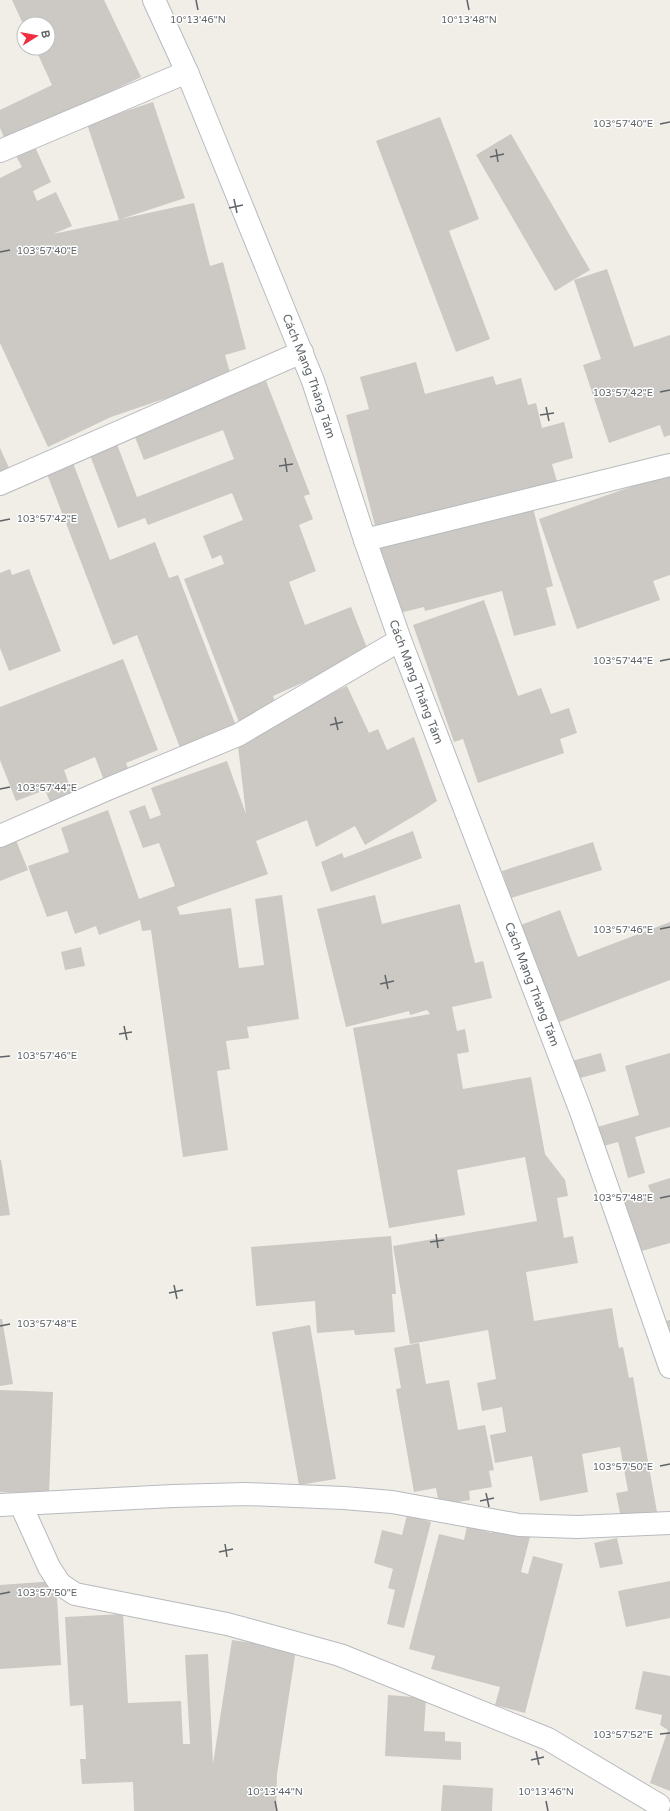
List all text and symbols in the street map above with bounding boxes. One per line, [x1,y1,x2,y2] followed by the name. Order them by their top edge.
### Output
[170,14,226,26] text: 10°13'46"N
[441,14,497,26] text: 10°13'48"N
[16,16,56,56] north arrow
[38,29,53,40] text: B
[593,118,653,130] text: 103°57'40"E
[17,245,77,257] text: 103°57'40"E
[279,312,338,440] street label: Cách Mạng Tháng Tám
[593,387,653,399] text: 103°57'42"E
[17,513,77,525] text: 103°57'42"E
[386,618,446,746] street label: Cách Mạng Tháng Tám
[593,655,653,667] text: 103°57'44"E
[17,782,77,794] text: 103°57'44"E
[502,920,562,1048] street label: Cách Mạng Tháng Tám
[593,924,653,936] text: 103°57'46"E
[17,1050,77,1062] text: 103°57'46"E
[593,1192,653,1204] text: 103°57'48"E
[17,1318,77,1330] text: 103°57'48"E
[593,1461,653,1473] text: 103°57'50"E
[17,1587,77,1599] text: 103°57'50"E
[593,1729,653,1741] text: 103°57'52"E
[247,1786,303,1798] text: 10°13'44"N
[518,1786,574,1798] text: 10°13'46"N

